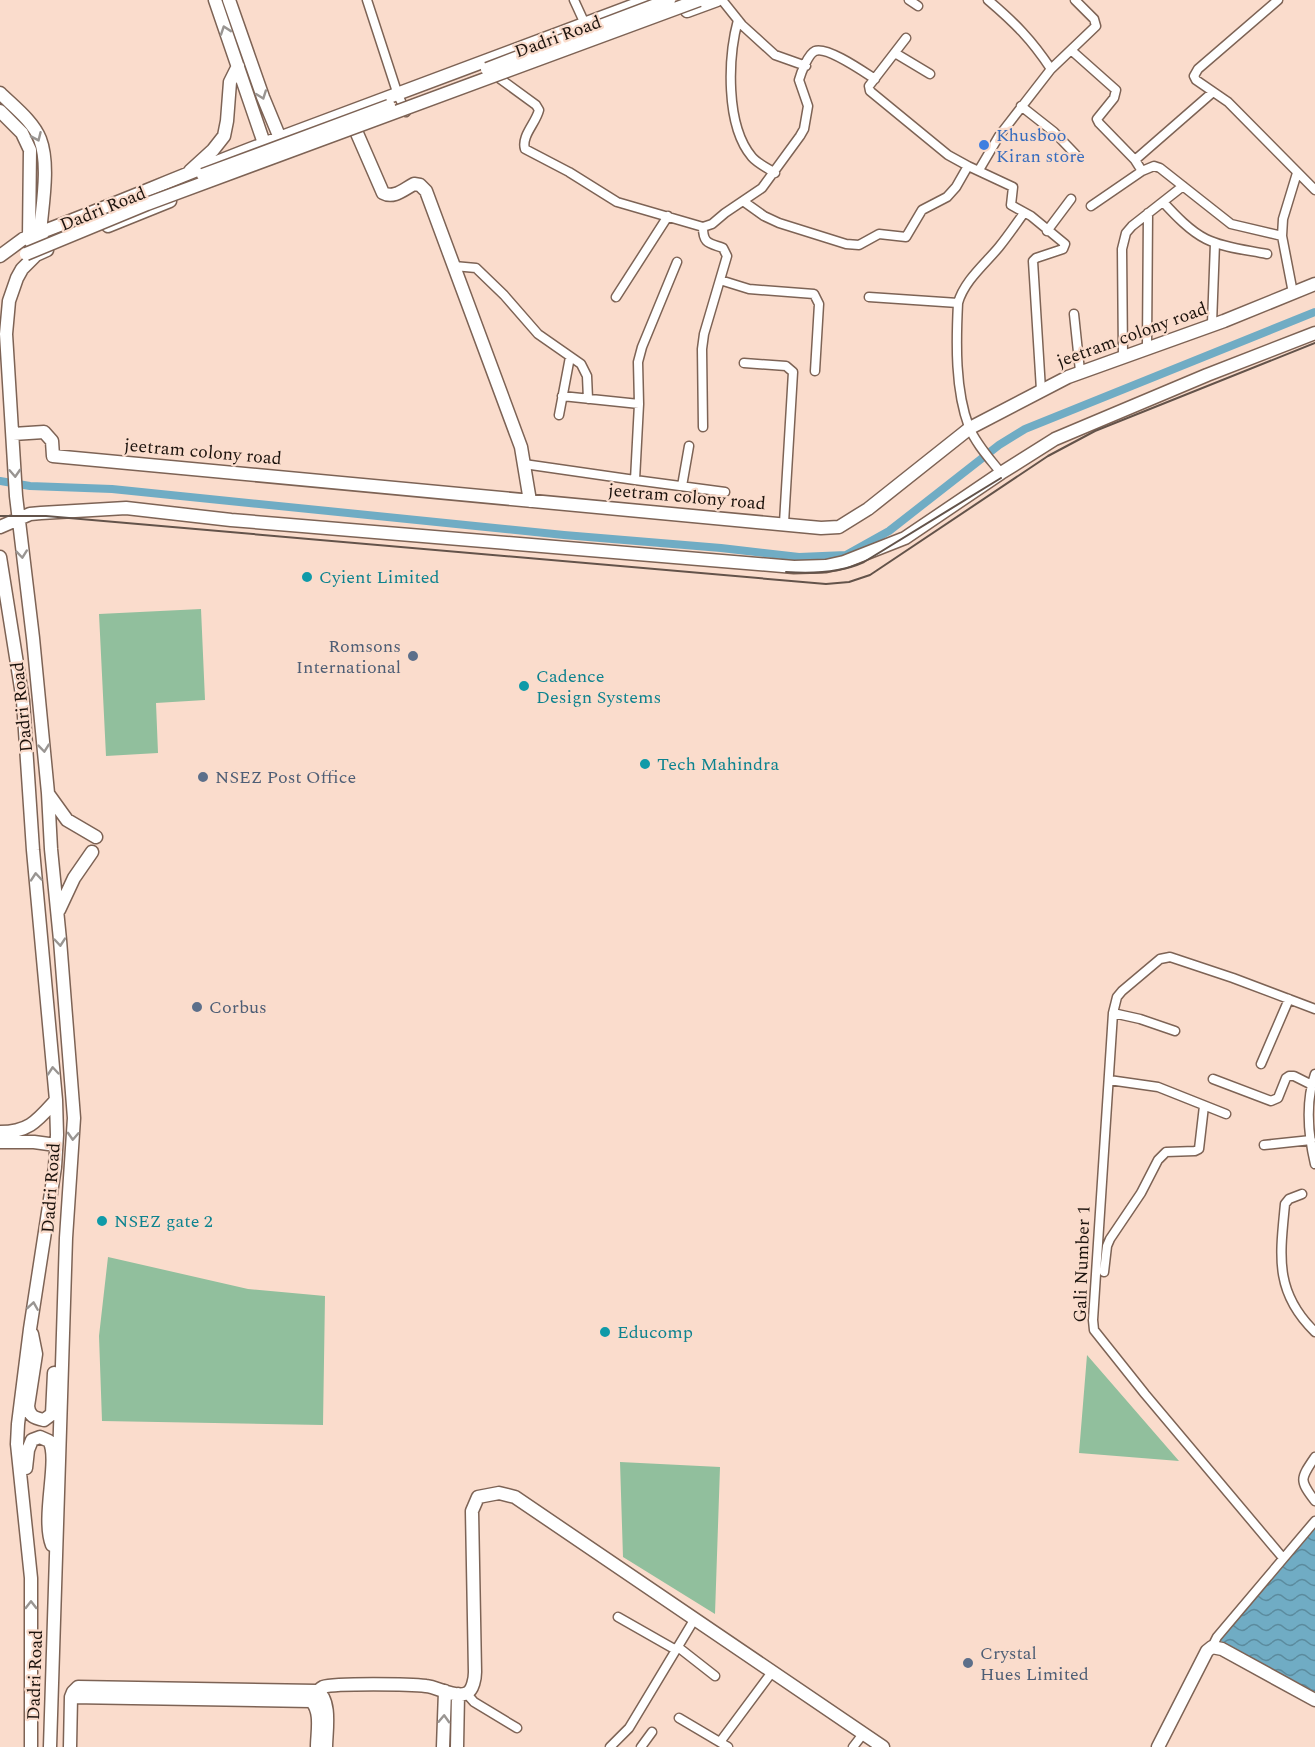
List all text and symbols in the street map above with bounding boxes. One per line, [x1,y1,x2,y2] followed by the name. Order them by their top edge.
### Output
[511,9,605,65] street label: Dadri Road
[220,25,233,36] one-way arrow
[255,89,267,100] one-way arrow
[996,122,1085,170] place label: Khusboo Kiran store
[30,130,42,141] one-way arrow
[977,138,991,152] marker: Khusboo Kiran store
[56,179,150,239] street label: Dadri Road
[1053,295,1211,375] street label: jeetram colony road
[123,432,283,472] street label: jeetram colony road
[8,468,21,477] one-way arrow
[607,477,767,517] street label: jeetram colony road
[15,549,28,559] one-way arrow
[319,564,440,591] place label: Cyient Limited
[300,570,314,584] marker: Cyient Limited
[296,633,401,681] place label: Romsons International
[406,649,420,663] marker: Romsons International
[4,661,40,753] street label: Dadri Road
[536,663,661,711] place label: Cadence Design Systems
[517,679,531,693] marker: Cadence Design Systems
[37,743,50,752] one-way arrow
[657,751,779,778] place label: Tech Mahindra
[638,757,652,771] marker: Tech Mahindra
[215,764,356,791] place label: NSEZ Post Office
[196,770,210,784] marker: NSEZ Post Office
[30,872,43,882] one-way arrow
[53,937,66,947] one-way arrow
[209,994,267,1021] place label: Corbus
[190,1000,204,1014] marker: Corbus
[47,1067,60,1076] one-way arrow
[66,1132,79,1141] one-way arrow
[34,1142,68,1234] street label: Dadri Road
[1066,1205,1098,1323] street label: Gali Number 1
[114,1208,213,1235] place label: NSEZ gate 2
[95,1214,109,1228] marker: NSEZ gate 2
[27,1302,39,1311] one-way arrow
[617,1319,693,1346] place label: Educomp
[598,1325,612,1339] marker: Educomp
[25,1600,37,1609] one-way arrow
[20,1629,50,1721] street label: Dadri Road
[980,1640,1089,1688] place label: Crystal Hues Limited
[961,1656,975,1670] marker: Crystal Hues Limited
[438,1714,450,1723] one-way arrow

